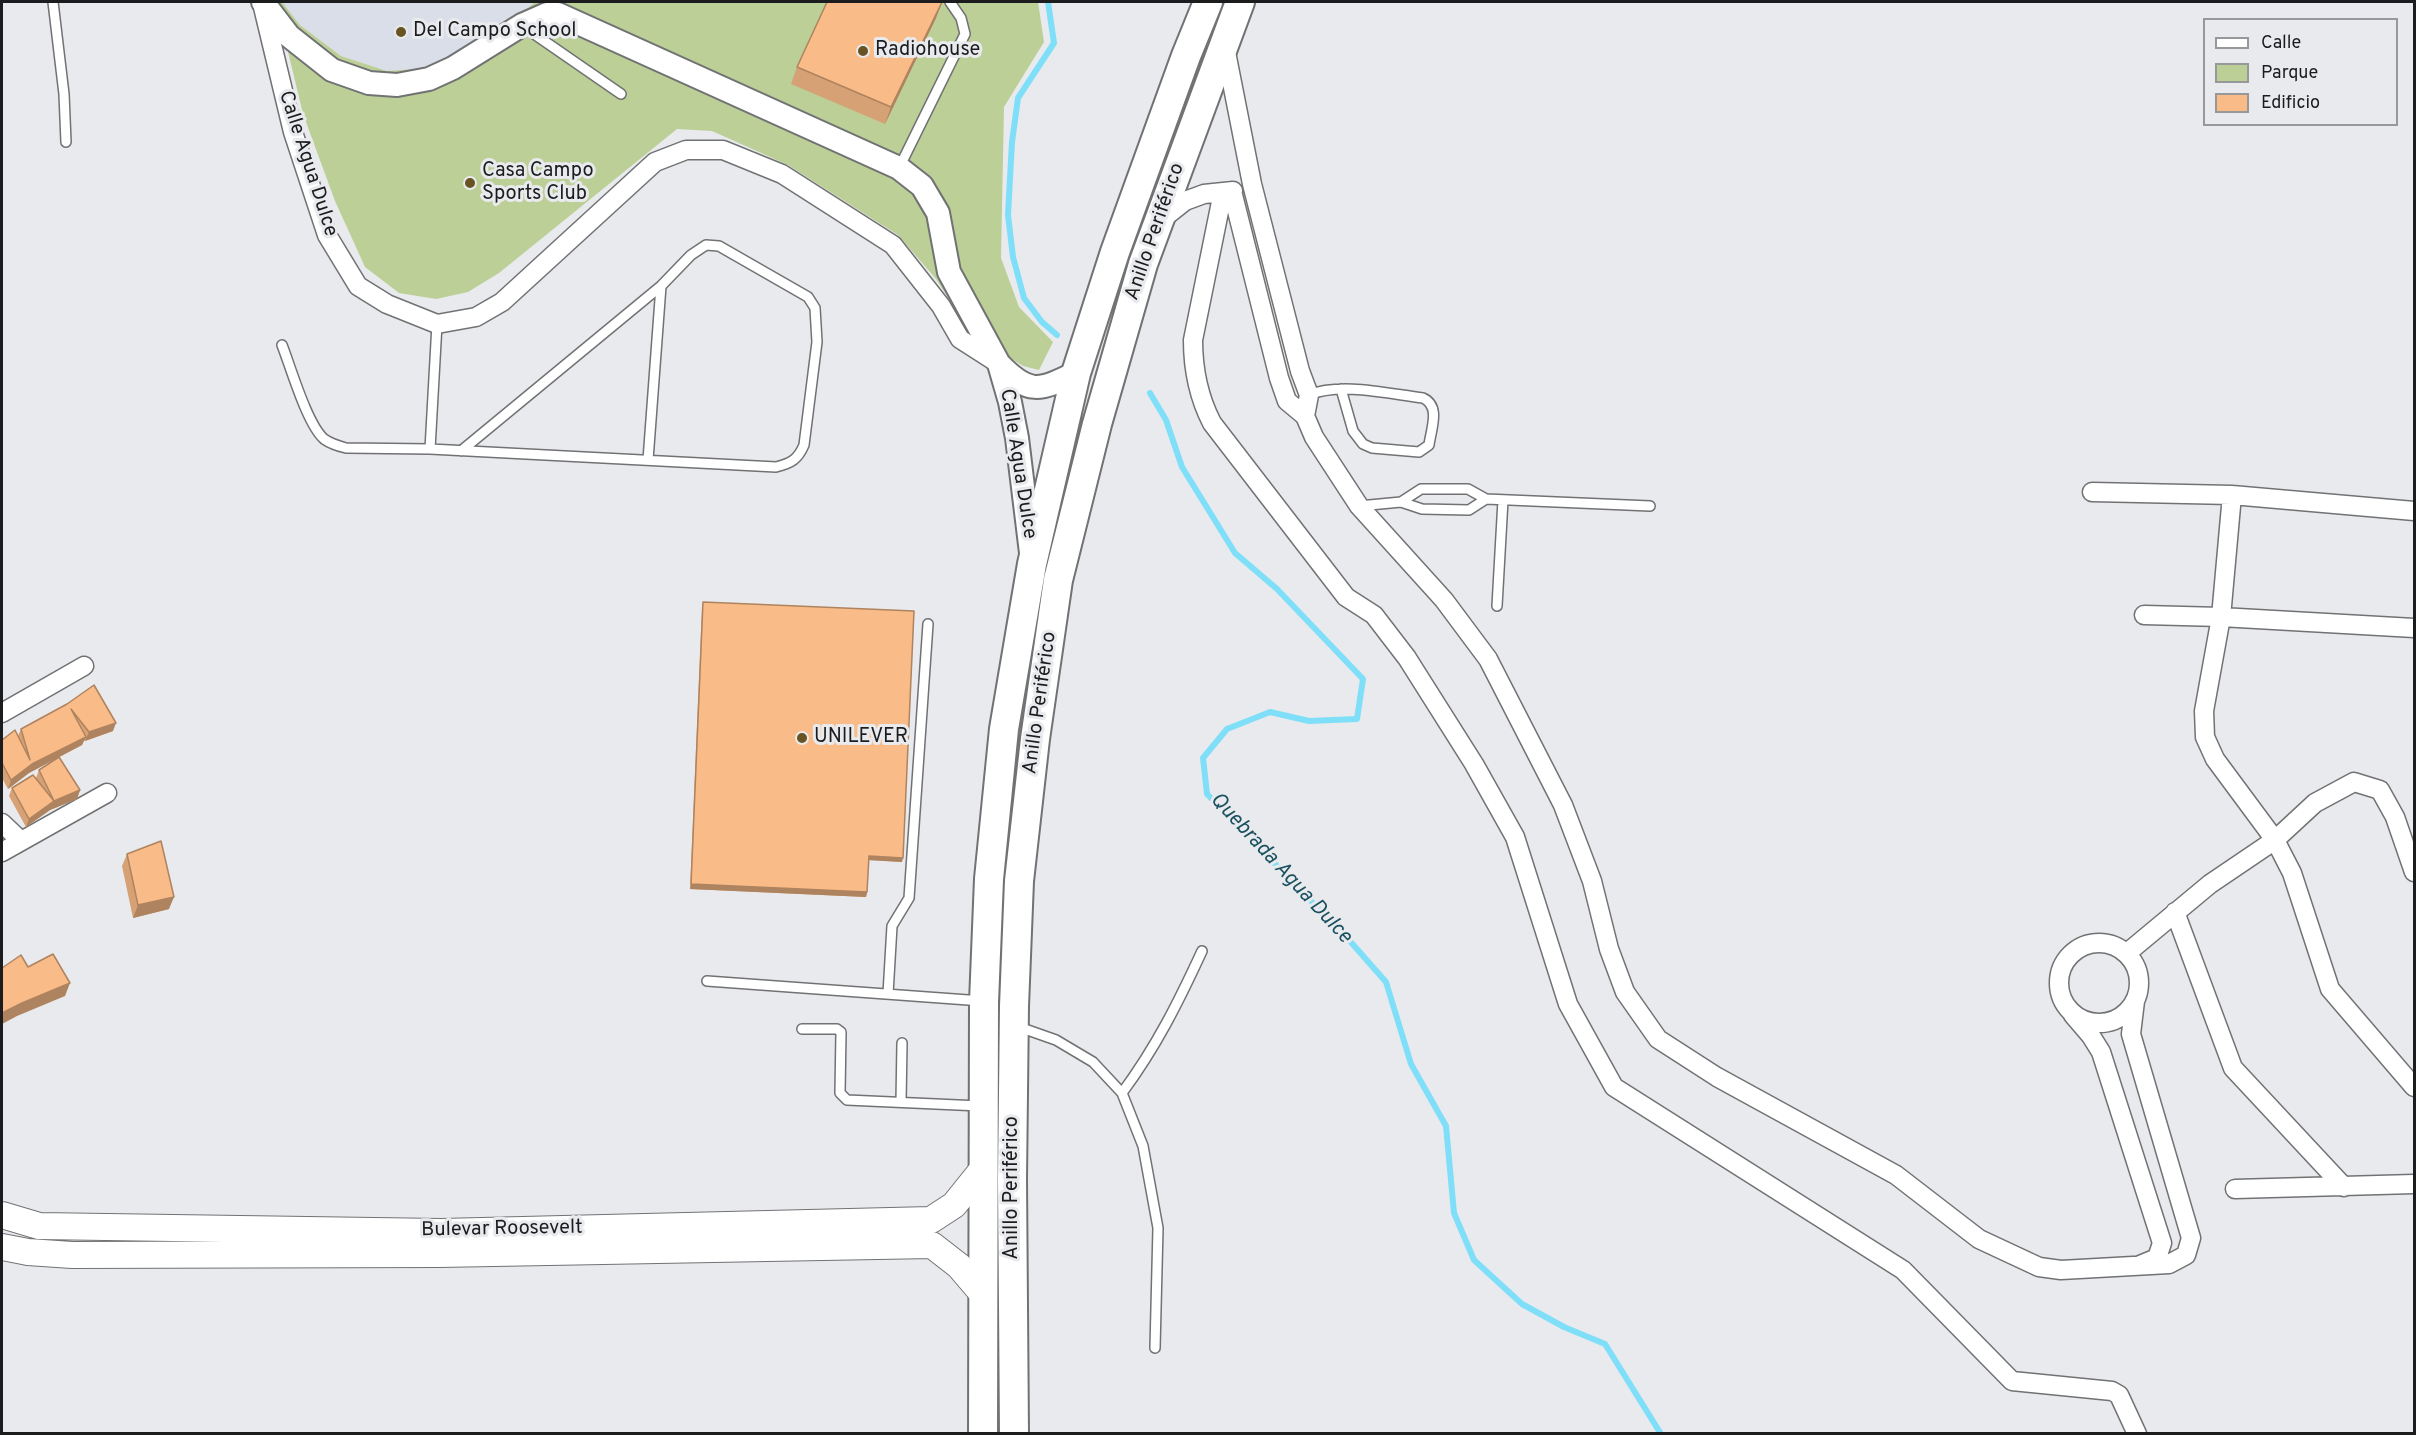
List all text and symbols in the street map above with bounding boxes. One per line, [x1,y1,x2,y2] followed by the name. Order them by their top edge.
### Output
[2203,18,2398,126] legend
[413,20,577,44] place label: Del Campo School
[394,25,408,39] marker: Del Campo School
[2261,32,2301,55] text: Calle
[875,39,980,63] place label: Radiohouse
[856,44,870,58] marker: Radiohouse
[2261,62,2318,85] text: Parque
[272,88,342,240] street label: Calle Agua Dulce
[2261,92,2320,115] text: Edificio
[482,160,594,207] place label: Casa Campo Sports Club
[1121,160,1191,304] street label: Anillo Periférico
[463,176,477,190] marker: Casa Campo Sports Club
[993,387,1041,541] street label: Calle Agua Dulce
[1019,630,1063,776] street label: Anillo Periférico
[814,726,908,750] place label: UNILEVER
[795,731,809,745] marker: UNILEVER
[1204,788,1356,950] water label: Quebrada Agua Dulce
[1001,1116,1025,1260] street label: Anillo Periférico
[421,1217,583,1243] street label: Bulevar Roosevelt

